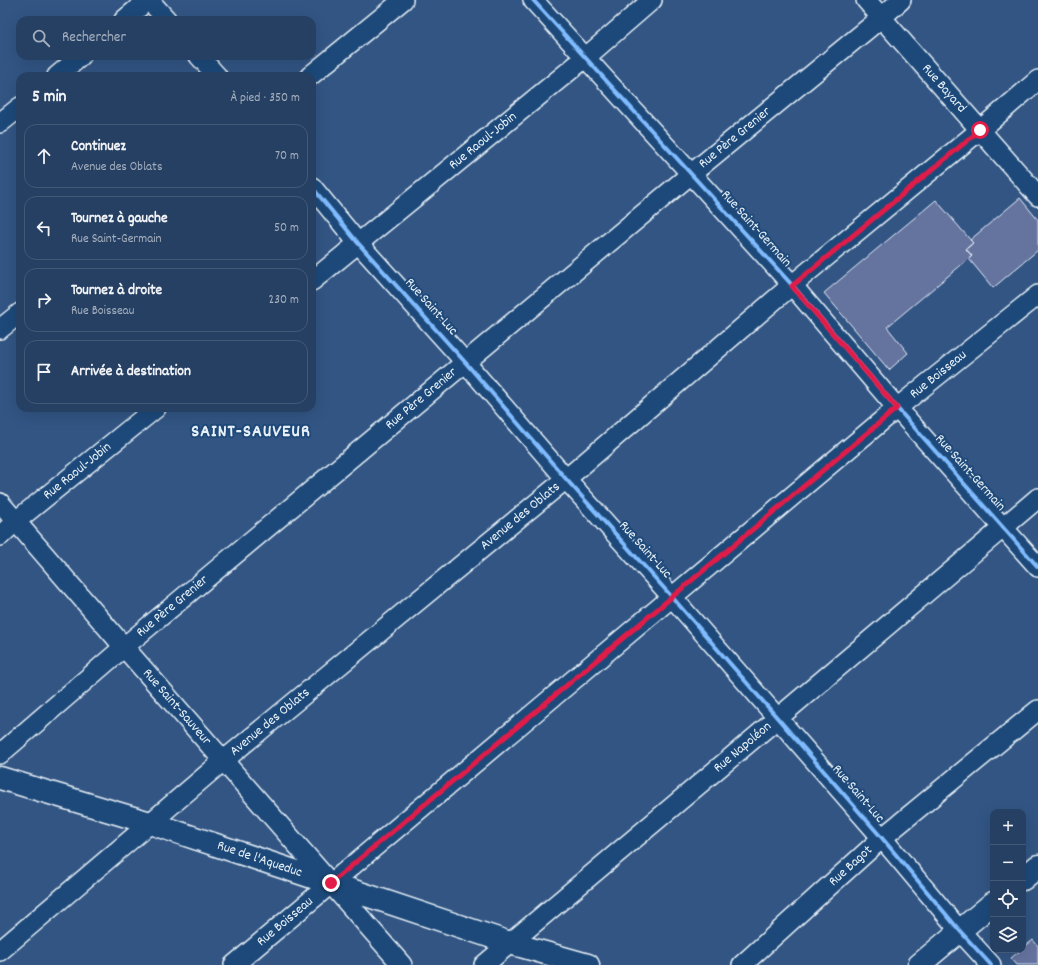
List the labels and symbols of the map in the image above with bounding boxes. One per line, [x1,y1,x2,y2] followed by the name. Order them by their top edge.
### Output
[917,60,971,118] street label: Rue Bayard
[695,102,776,174] street label: Rue Père Grenier
[445,107,521,175] street label: Rue Raoul-Jobin
[971,121,989,139] route start
[716,186,796,272] street label: Rue Saint-Germain
[400,274,463,340] street label: Rue Saint-Luc
[906,346,971,404] street label: Rue Boisseau
[381,363,462,435] street label: Rue Père Grenier
[191,420,311,445] district label: SAINT-SAUVEUR
[930,430,1010,516] street label: Rue Saint-Germain
[39,438,116,505] street label: Rue Raoul-Jobin
[476,477,565,555] street label: Avenue des Oblats
[614,517,677,583] street label: Rue Saint-Luc
[132,570,213,642] street label: Rue Père Grenier
[137,664,216,751] street label: Rue Saint-Sauveur
[226,683,315,761] street label: Avenue des Oblats
[709,717,776,778] street label: Rue Napoléon
[827,761,889,828] street label: Rue Saint-Luc
[214,836,305,883] street label: Rue de l'Aqueduc
[825,841,877,891] street label: Rue Bagot
[322,874,340,892] route end
[253,892,318,952] street label: Rue Boisseau

